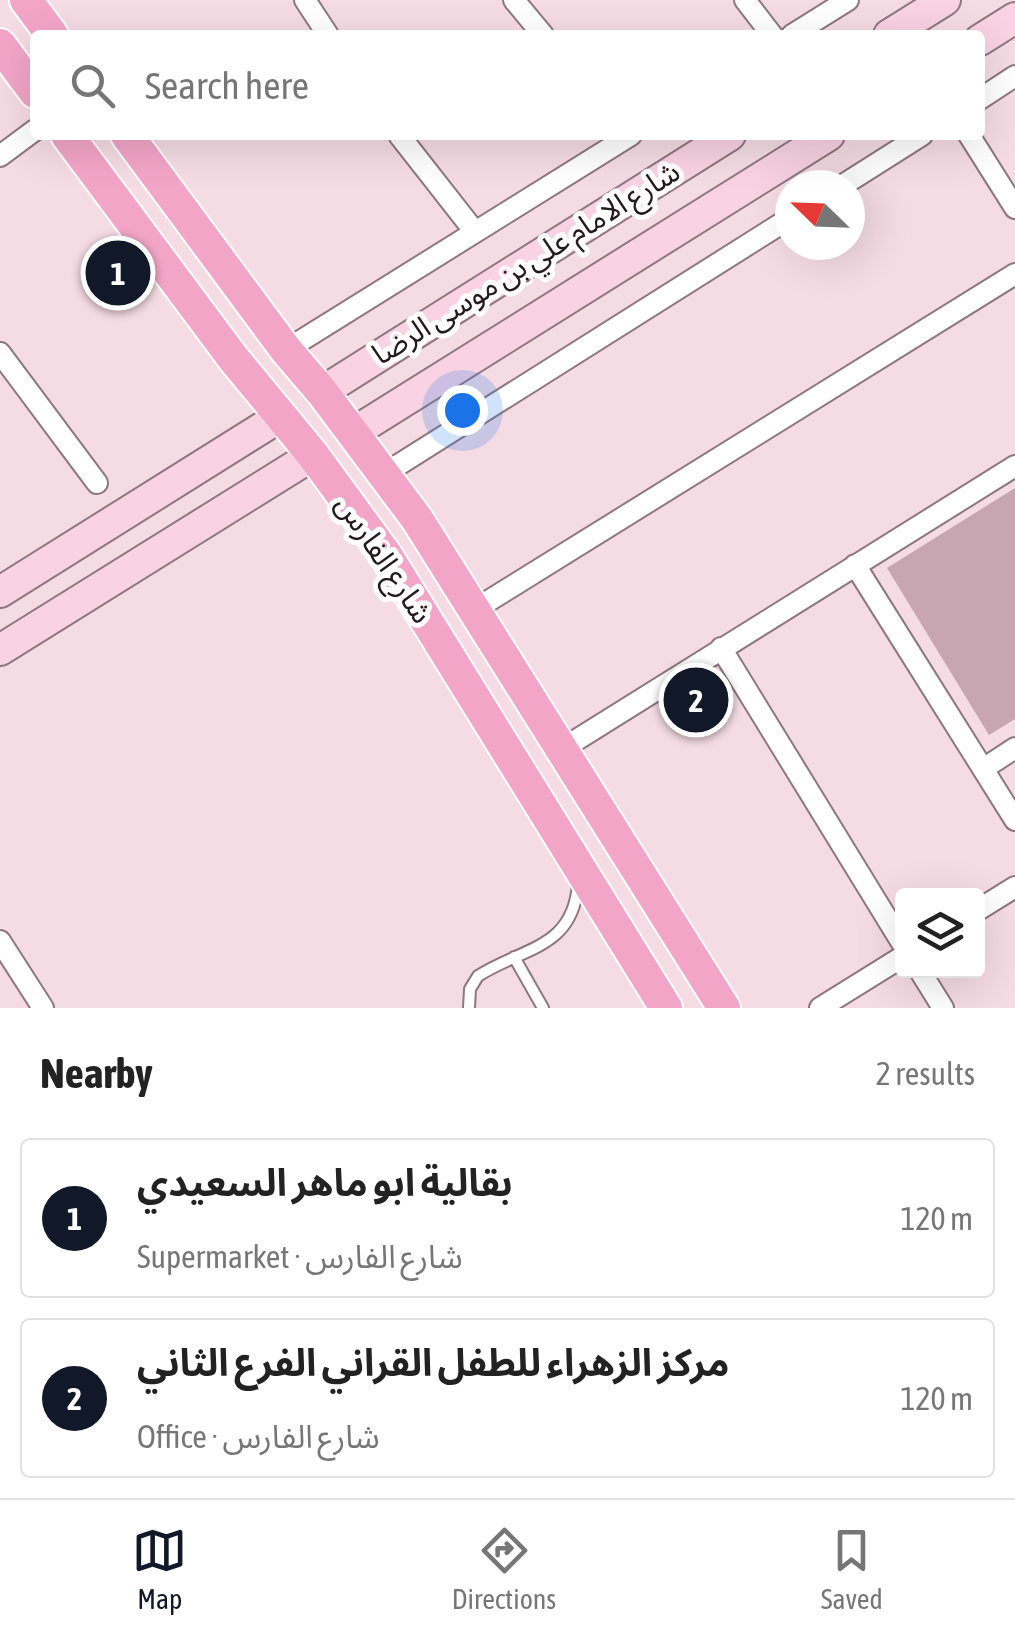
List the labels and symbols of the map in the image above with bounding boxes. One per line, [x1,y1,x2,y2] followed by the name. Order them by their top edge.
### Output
[366,153,689,377] street label: شارع الامام علي بن موسى الرضا
[775,170,865,260] north arrow
[86,236,150,310] pin: 1
[437,385,488,436] your location
[325,488,440,632] street label: شارع الفارس
[664,662,728,738] pin: 2

